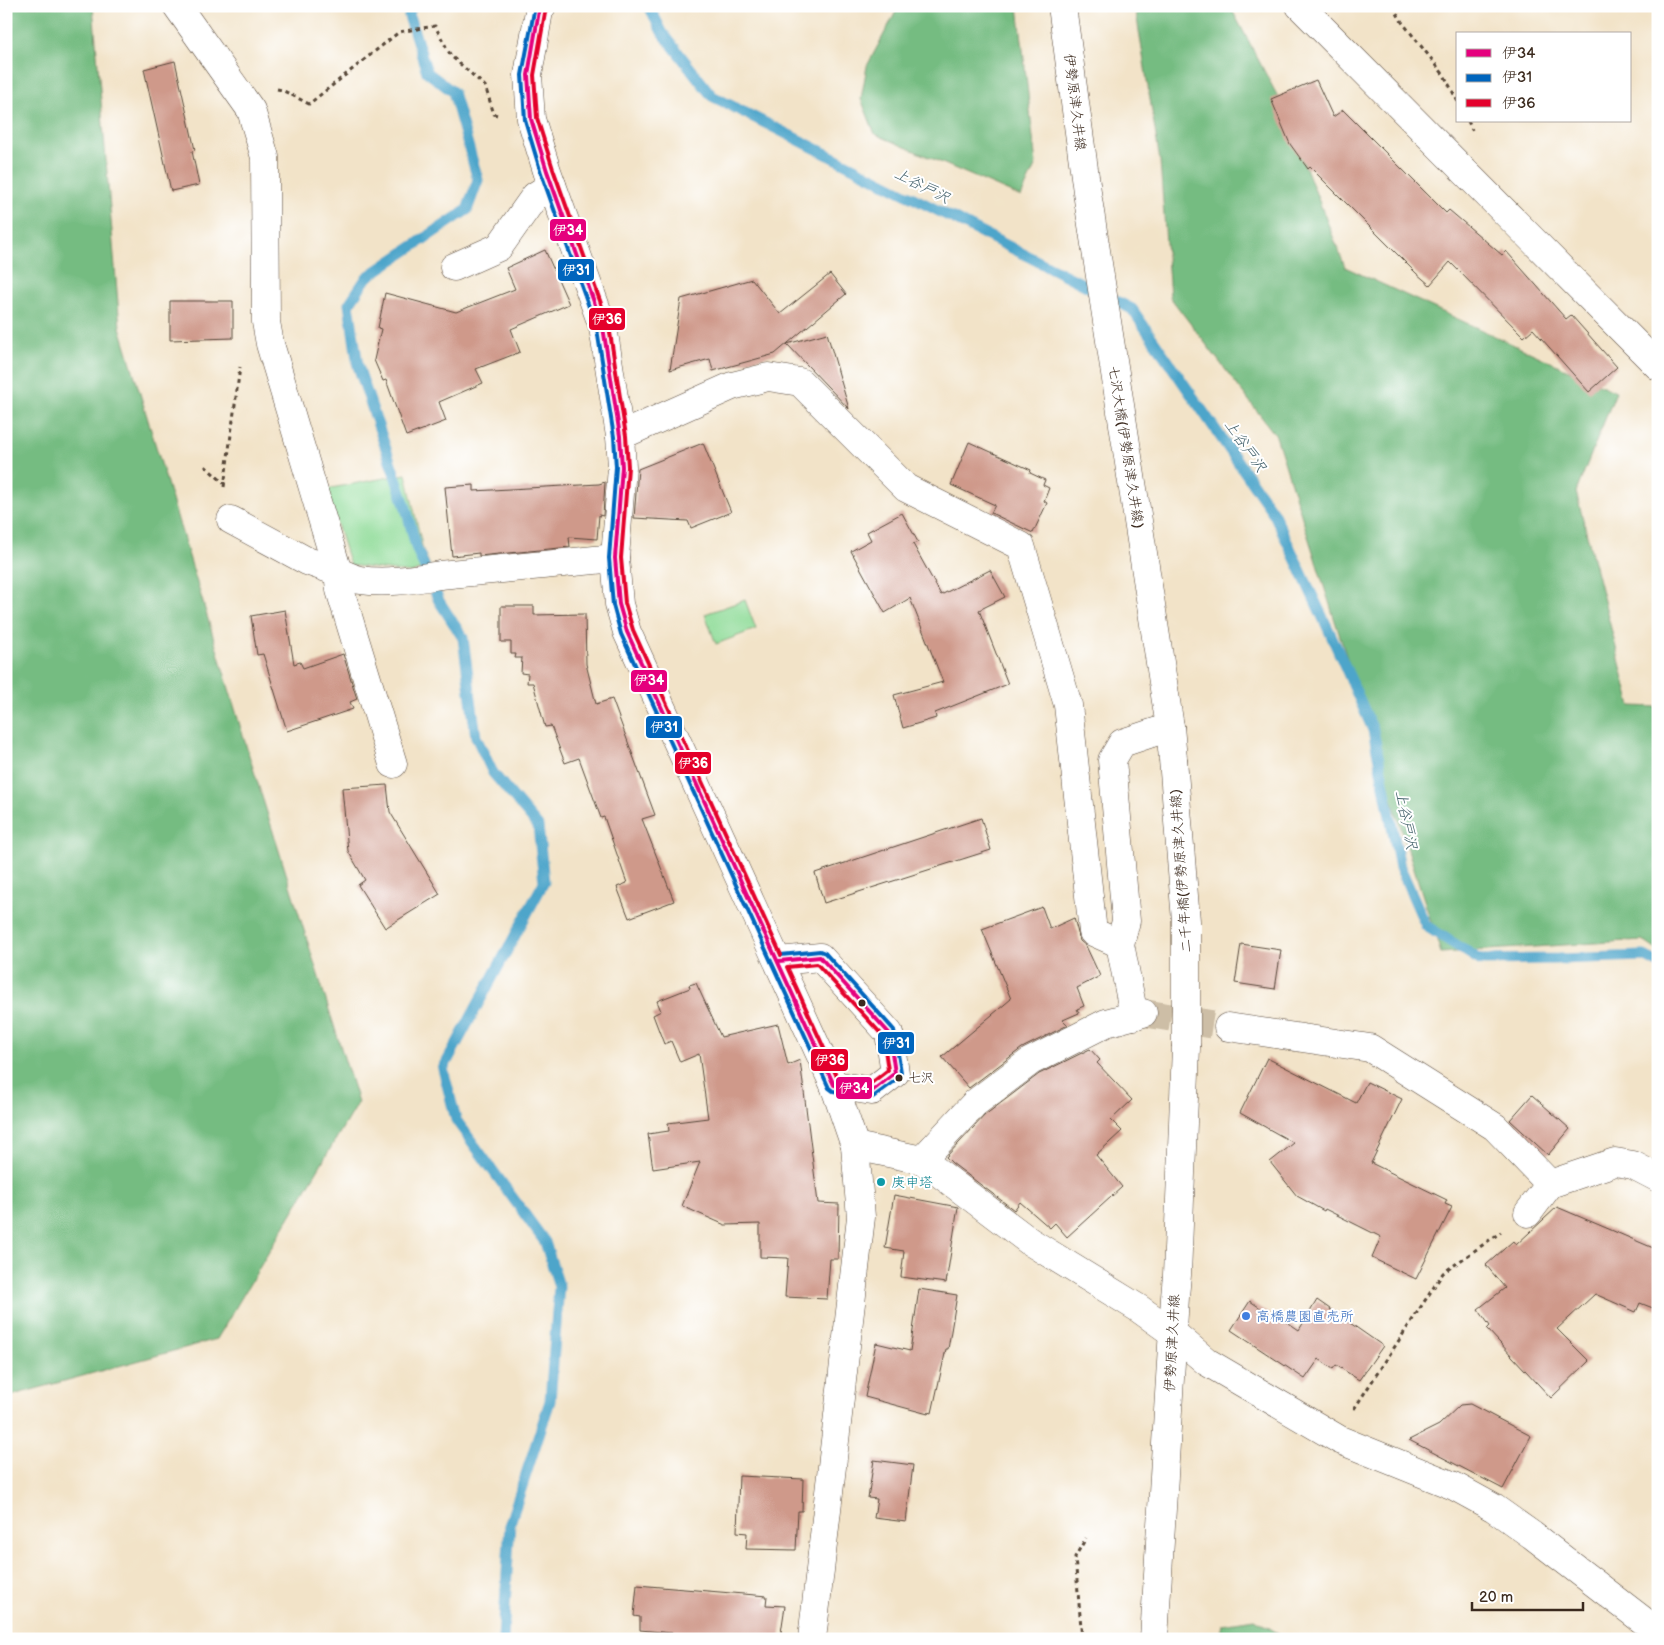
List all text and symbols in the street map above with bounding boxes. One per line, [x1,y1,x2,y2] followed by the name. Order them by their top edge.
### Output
[1456,32,1632,122] legend
[1502,44,1535,63] text: 伊34
[1061,52,1089,152] street label: 伊勢原津久井線
[1502,68,1532,87] text: 伊31
[1502,94,1535,113] text: 伊36
[891,164,954,209] water label: 上谷戸沢
[549,218,587,242] line badge: 伊34
[553,222,584,239] text: 伊34
[557,258,595,282] line badge: 伊31
[562,262,590,279] text: 伊31
[588,307,626,331] line badge: 伊36
[592,311,622,328] text: 伊36
[1105,365,1147,529] street label: 七沢大橋(伊勢原津久井線)
[1220,416,1271,477] water label: 上谷戸沢
[630,669,668,693] line badge: 伊34
[634,672,665,689] text: 伊34
[645,715,683,739] line badge: 伊31
[650,719,678,736] text: 伊31
[674,751,712,775] line badge: 伊36
[678,755,708,772] text: 伊36
[1167,788,1195,954] street label: 二千年橋(伊勢原津久井線)
[1391,789,1421,852] water label: 上谷戸沢
[857,998,867,1008] unlabelled marker
[877,1031,915,1055] line badge: 伊31
[882,1035,910,1052] text: 伊31
[810,1048,849,1072] line badge: 伊36
[815,1052,845,1069] text: 伊36
[908,1070,934,1086] place label: 七沢
[894,1073,904,1083] marker: 七沢
[835,1076,873,1100] line badge: 伊34
[839,1080,870,1097] text: 伊34
[891,1174,933,1191] place label: 庚申塔
[875,1176,887,1188] marker: 庚申塔
[1161,1294,1183,1392] street label: 伊勢原津久井線
[1256,1308,1354,1325] place label: 高橋農園直売所
[1240,1310,1252,1322] marker: 高橋農園直売所
[1472,1580,1583,1612] scale bar
[1479,1588,1513,1607] text: 20 m

